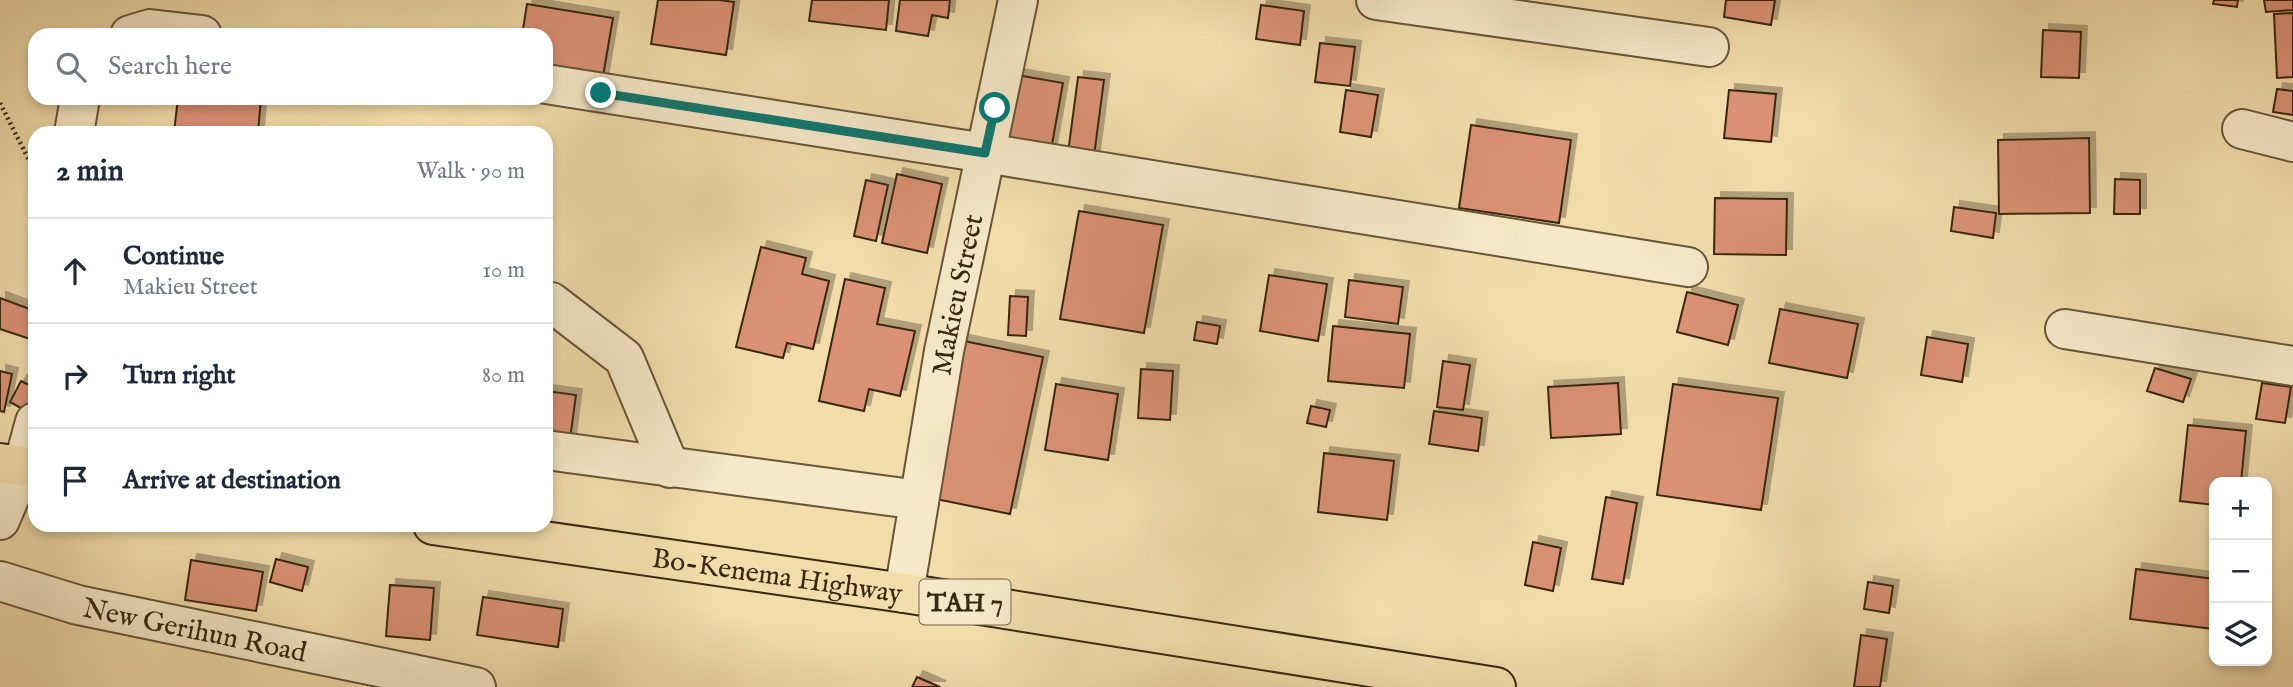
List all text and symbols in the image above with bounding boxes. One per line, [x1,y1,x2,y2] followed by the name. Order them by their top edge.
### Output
[28,28,553,105] search box
[52,48,90,86] icon: search
[108,50,232,83] text: Search here
[585,77,616,108] route end
[979,92,1010,123] route start
[56,153,124,191] text: 2 min
[417,157,525,186] text: Walk · 90 m
[925,211,992,378] street label: Makieu Street
[123,240,224,273] text: Continue
[56,252,94,290] icon: ahead
[482,256,525,285] text: 10 m
[123,273,258,302] text: Makieu Street
[56,357,94,395] icon: right
[123,359,236,392] text: Turn right
[482,361,525,390] text: 80 m
[56,462,94,500] icon: arrive
[123,464,341,497] text: Arrive at destination
[2209,477,2272,666] map controls
[2209,477,2272,540] button: +
[2209,540,2272,603] button: −
[650,542,905,613] street label: Bo-Kenema Highway
[920,580,1010,624] road number: TAH 7
[80,591,309,672] street label: New Gerihun Road
[2209,603,2272,666] button: layers

